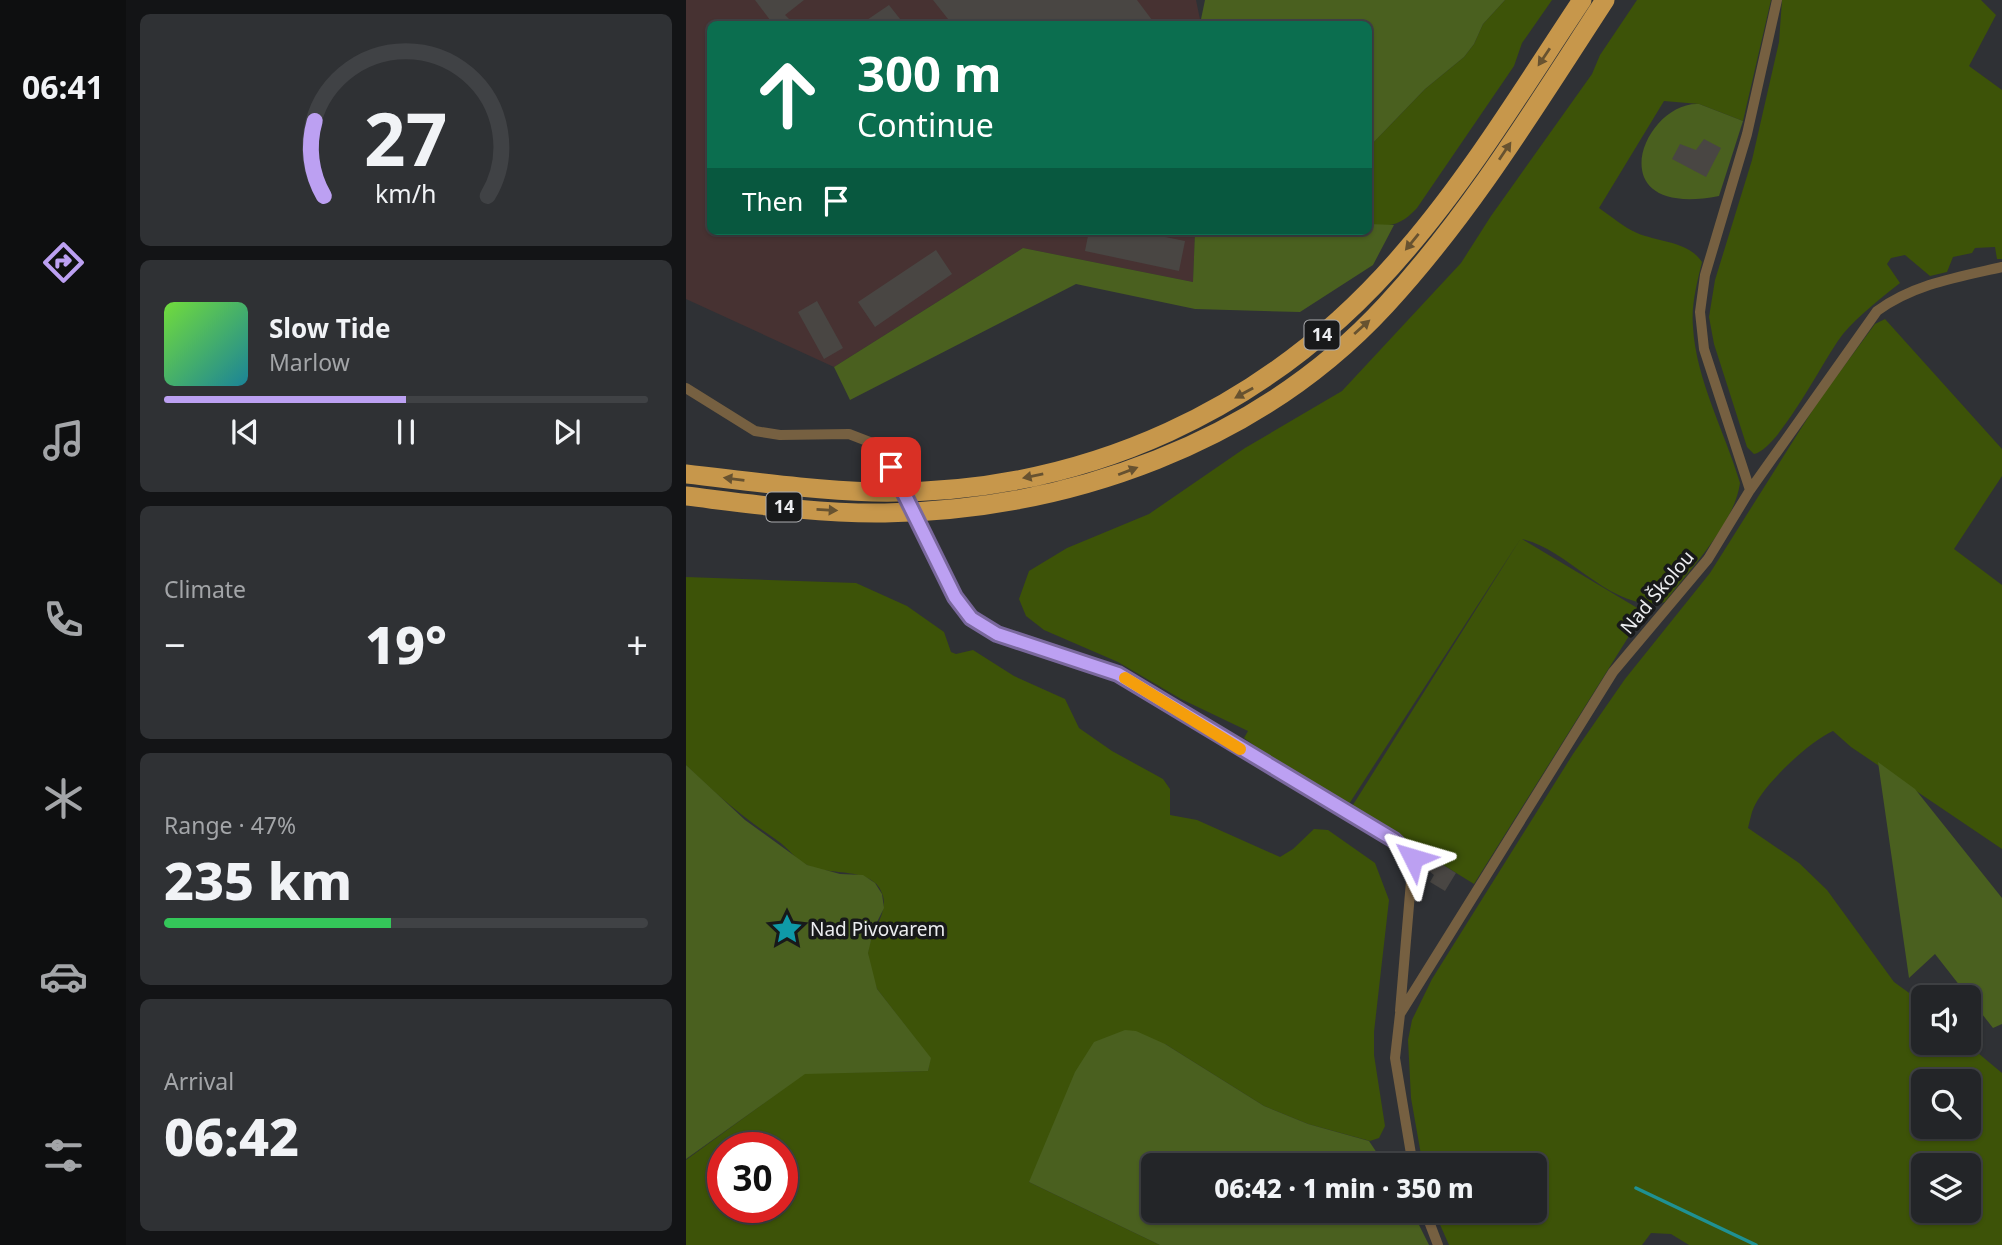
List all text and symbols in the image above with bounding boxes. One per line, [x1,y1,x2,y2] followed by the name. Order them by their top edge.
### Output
[857,40,1002,106] text: 300 m
[1538,47,1551,66] one-way arrow
[742,49,833,140] icon: ahead
[22,65,104,108] text: 06:41
[364,88,448,187] text: 27
[857,103,994,146] text: Continue
[1498,142,1512,160] one-way arrow
[375,176,437,210] text: km/h
[817,182,855,220] icon: arrive
[742,183,803,219] text: Then
[1405,233,1420,251] one-way arrow
[39,238,88,287] icon: directions
[269,310,391,346] text: Slow Tide
[1304,320,1340,349] road number: 14
[1353,320,1370,336] one-way arrow
[269,346,350,378] text: Marlow
[1234,387,1253,399] one-way arrow
[226,413,264,451] icon: previous
[387,413,425,451] icon: pause
[548,413,586,451] icon: next
[39,416,88,465] icon: music
[861,437,921,497] pin
[872,448,910,486] icon: arrive
[1118,465,1139,476] one-way arrow
[1022,470,1044,481] one-way arrow
[723,474,745,485] one-way arrow
[766,492,802,522] road number: 14
[816,505,838,516] one-way arrow
[1614,545,1700,639] street label: Nad Školou
[164,573,246,605] text: Climate
[39,595,88,644] icon: phone
[365,608,447,679] text: 19°
[164,618,186,670] text: −
[626,618,648,670] text: +
[39,774,88,823] icon: climate
[164,809,296,841] text: Range · 47%
[1376,821,1450,895] position arrow
[164,844,352,915] text: 235 km
[770,912,804,946] place icon: Nad Pivovarem
[810,916,945,942] place label: Nad Pivovarem
[39,952,88,1001] icon: car
[1911,985,1981,1223] map controls
[1911,985,1981,1055] button: sound
[164,1065,234,1097] text: Arrival
[1911,1069,1981,1139] button: search
[164,1100,299,1171] text: 06:42
[39,1131,88,1180] icon: filters
[707,1132,798,1223] speed limit sign: 30
[1911,1153,1981,1223] button: layers
[1214,1170,1474,1206] text: 06:42 · 1 min · 350 m

